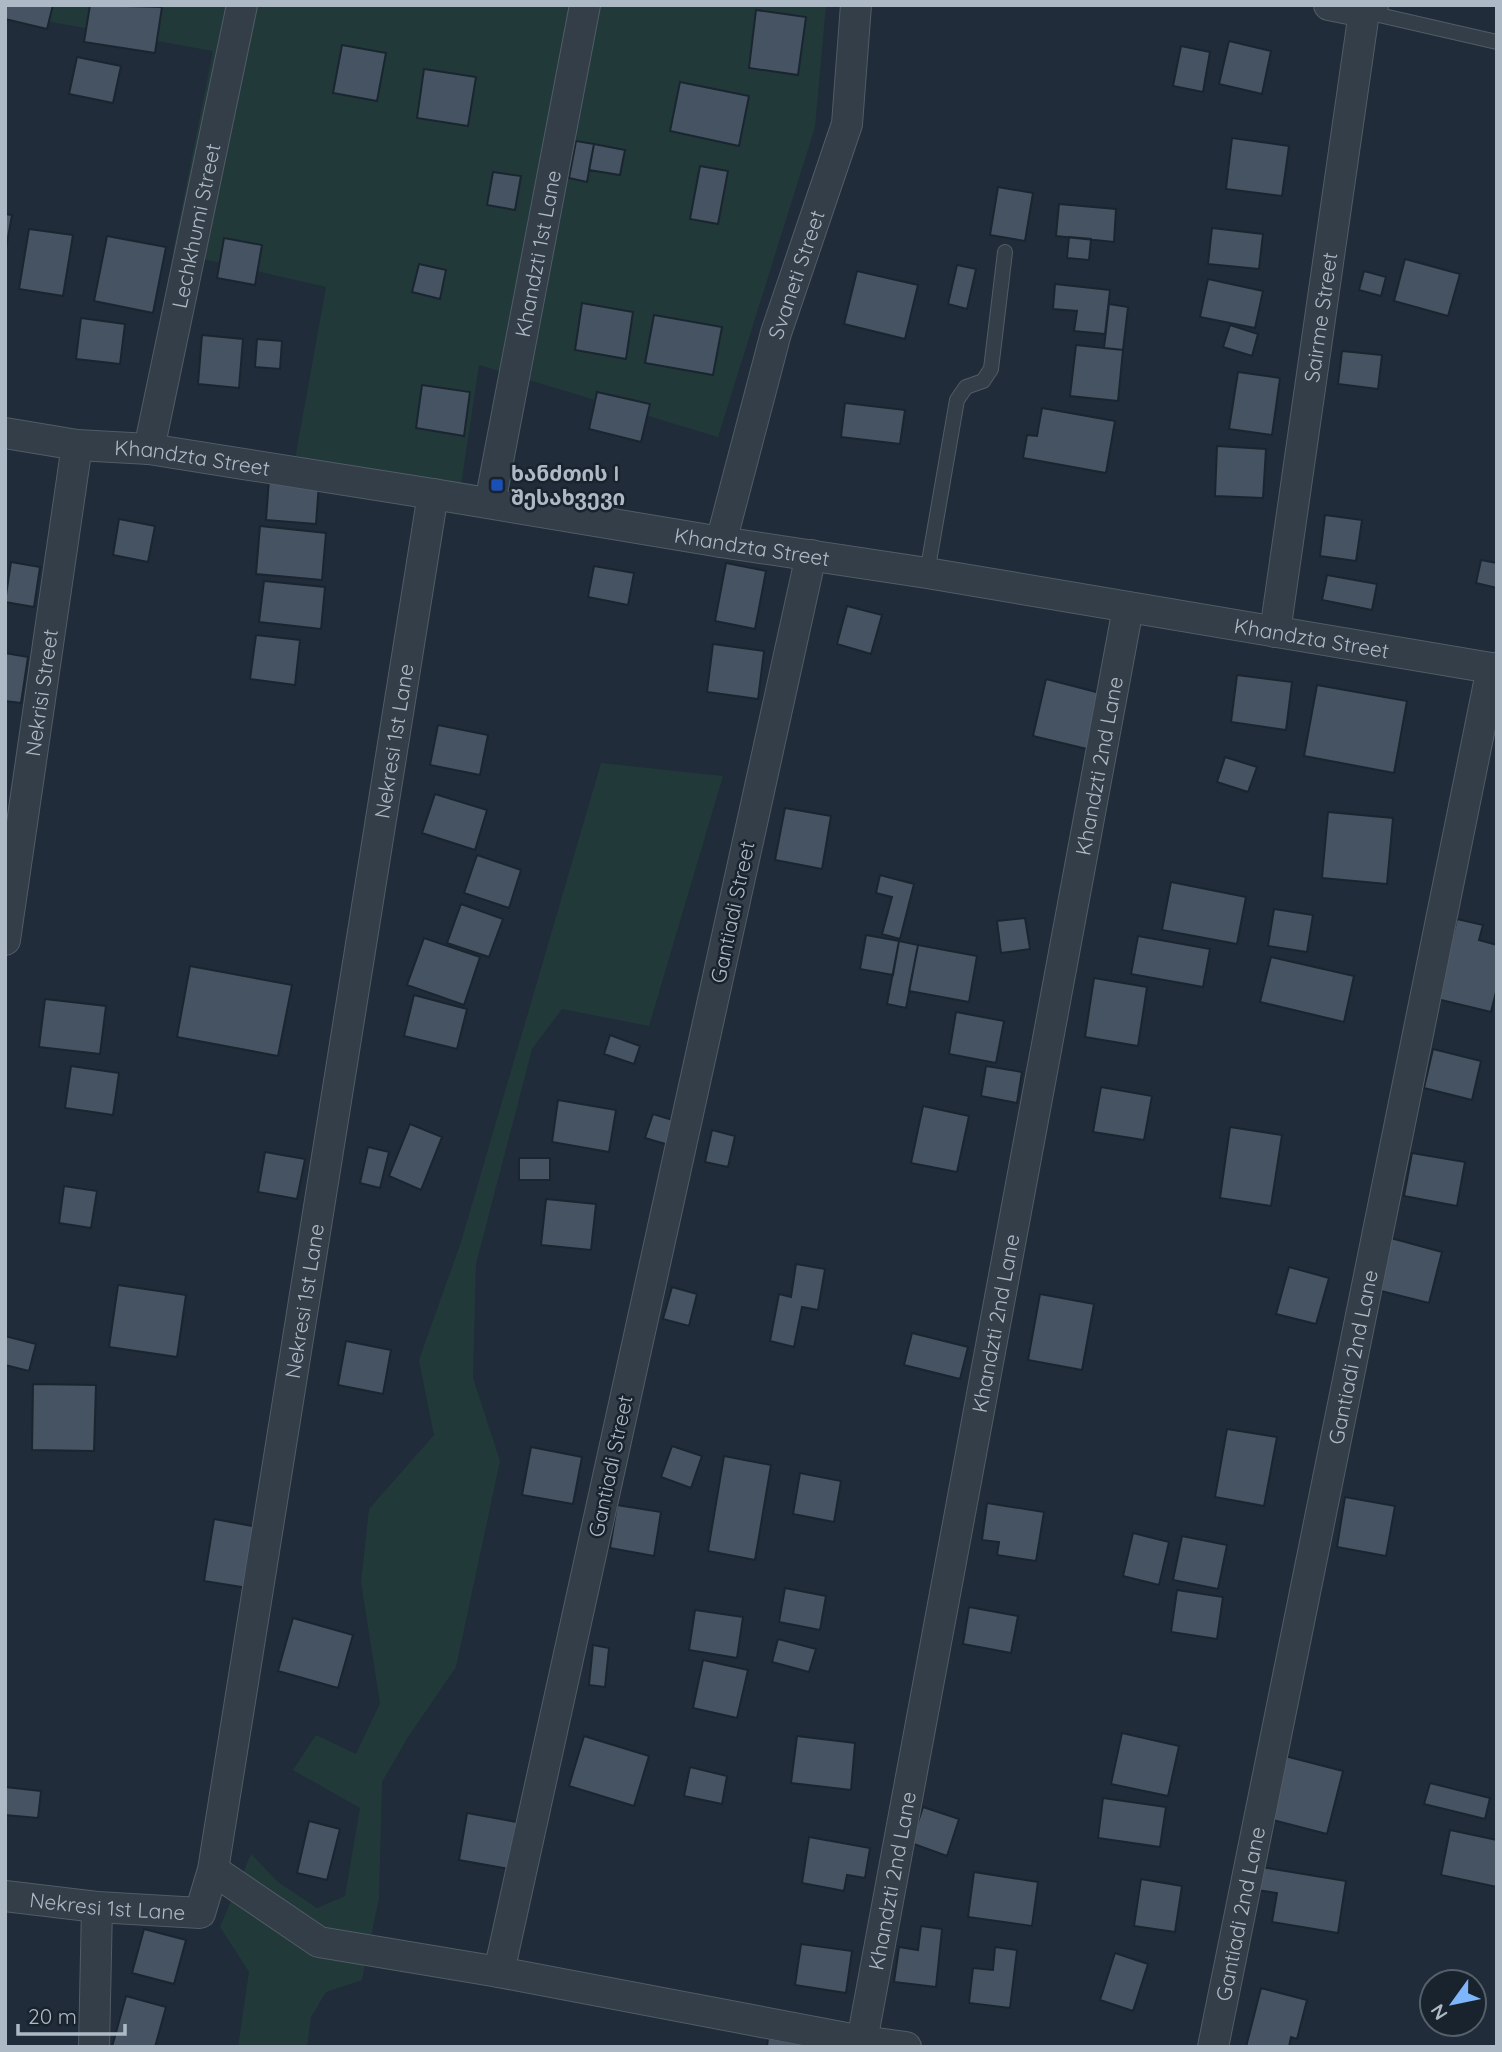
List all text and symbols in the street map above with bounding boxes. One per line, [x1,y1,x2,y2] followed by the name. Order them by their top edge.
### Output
[166,141,226,311] street label: Lechkhumi Street
[509,168,566,339] street label: Khandzti 1st Lane
[762,207,830,342] street label: Svaneti Street
[1298,250,1342,384] street label: Sairme Street
[114,434,272,481] street label: Khandzta Street
[511,460,625,510] place label: ხანძთის I შესახვევი
[489,477,505,493] marker: ხანძთის I შესახვევი
[672,521,832,571] street label: Khandzta Street
[1232,612,1391,664] street label: Khandzta Street
[19,627,63,758] street label: Nekrisi Street
[368,662,419,820] street label: Nekresi 1st Lane
[1069,674,1128,857] street label: Khandzti 2nd Lane
[704,839,760,985] street label: Gantiadi Street
[279,1222,329,1380] street label: Nekresi 1st Lane
[966,1232,1025,1415] street label: Khandzti 2nd Lane
[1322,1268,1383,1446] street label: Gantiadi 2nd Lane
[582,1393,638,1539] street label: Gantiadi Street
[862,1789,921,1972] street label: Khandzti 2nd Lane
[1210,1824,1270,2003] street label: Gantiadi 2nd Lane
[28,1886,186,1925] street label: Nekresi 1st Lane
[1418,1968,1488,2038] north arrow
[18,1993,124,2037] scale bar
[1425,2000,1453,2025] text: N
[28,2003,77,2029] text: 20 m

